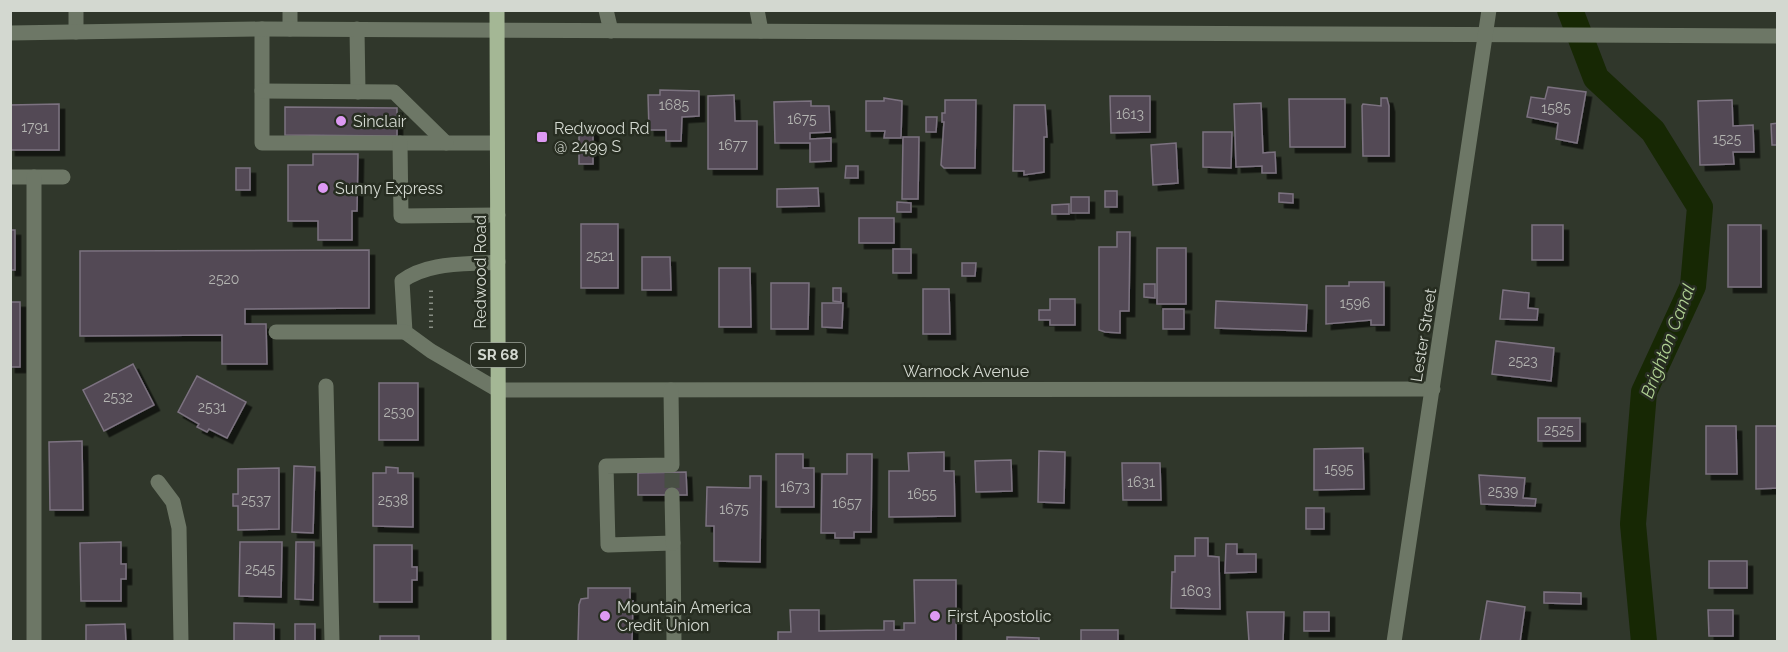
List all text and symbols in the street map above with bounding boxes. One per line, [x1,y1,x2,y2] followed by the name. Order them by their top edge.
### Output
[659,97,690,113] house number: 1685
[1541,100,1571,116] house number: 1585
[1116,106,1144,122] house number: 1613
[787,111,817,127] house number: 1675
[353,112,407,131] place label: Sinclair
[334,114,348,128] marker: Sinclair
[21,119,49,135] house number: 1791
[554,119,650,156] place label: Redwood Rd @ 2499 S
[535,130,549,144] marker: Redwood Rd @ 2499 S
[1713,131,1742,147] house number: 1525
[718,137,748,153] house number: 1677
[335,179,443,198] place label: Sunny Express
[316,181,330,195] marker: Sunny Express
[471,215,490,329] street label: Redwood Road
[586,248,614,264] house number: 2521
[209,271,239,287] house number: 2520
[1636,280,1699,401] water label: Brighton Canal
[1407,286,1440,383] street label: Lester Street
[1340,295,1370,311] house number: 1596
[471,343,525,367] road number: SR 68
[1508,353,1538,369] house number: 2523
[903,362,1029,381] street label: Warnock Avenue
[103,389,133,405] house number: 2532
[198,399,226,415] house number: 2531
[384,404,414,420] house number: 2530
[1544,422,1574,438] house number: 2525
[1324,461,1354,477] house number: 1595
[1127,474,1155,490] house number: 1631
[780,479,810,495] house number: 1673
[1488,483,1518,499] house number: 2539
[907,486,937,502] house number: 1655
[241,492,271,508] house number: 2537
[378,492,408,508] house number: 2538
[832,495,862,511] house number: 1657
[719,501,749,517] house number: 1675
[245,561,275,577] house number: 2545
[1181,583,1211,599] house number: 1603
[617,598,751,635] place label: Mountain America Credit Union
[947,607,1052,626] place label: First Apostolic
[598,609,612,623] marker: Mountain America Credit Union
[928,609,942,623] marker: First Apostolic

